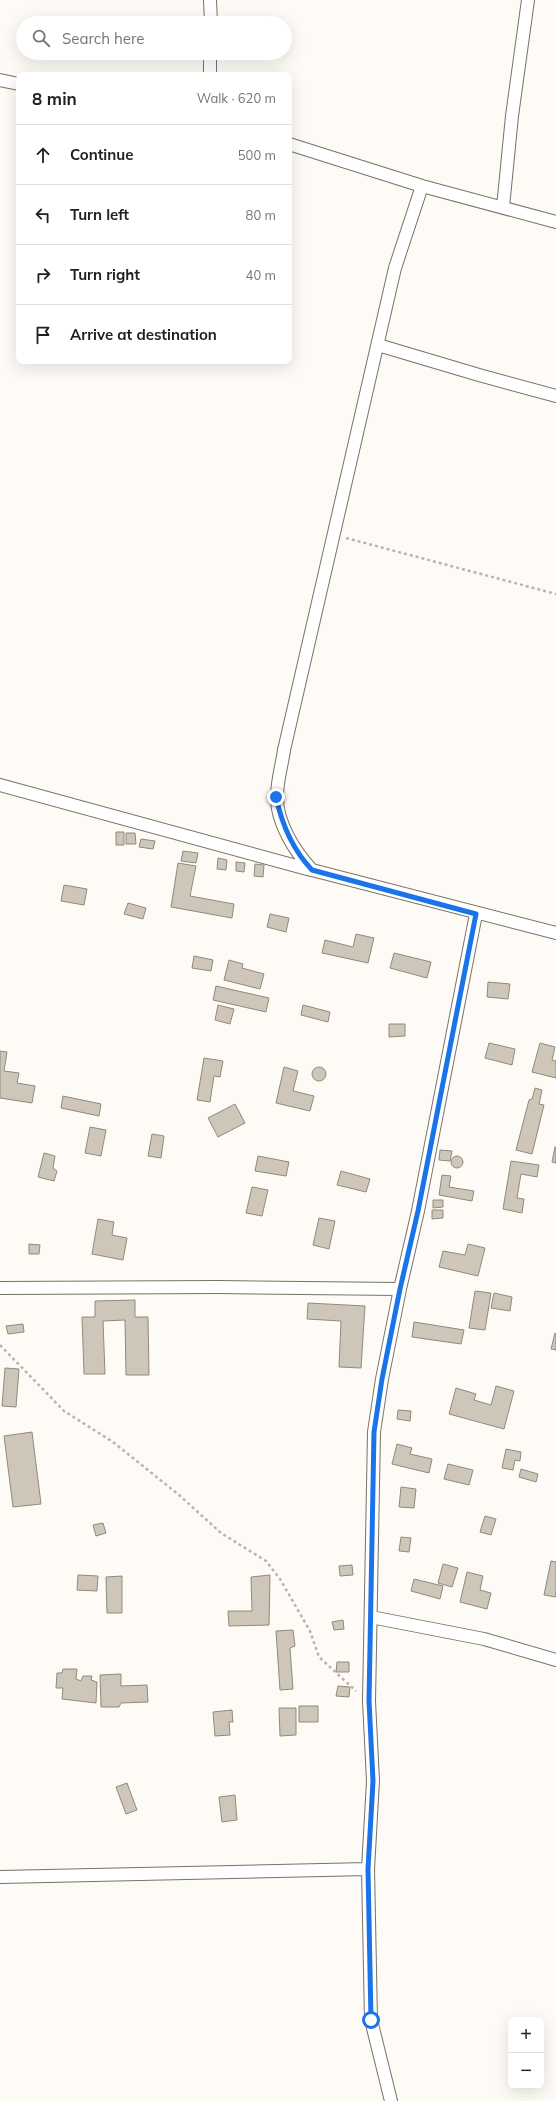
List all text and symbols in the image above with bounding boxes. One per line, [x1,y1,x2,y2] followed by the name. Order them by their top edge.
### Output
[16,16,292,60] search box
[30,27,52,49] icon: search
[62,29,144,48] text: Search here
[32,88,77,109] text: 8 min
[197,90,276,106] text: Walk · 620 m
[32,144,54,166] icon: ahead
[70,145,133,164] text: Continue
[238,147,276,163] text: 500 m
[32,204,54,226] icon: left
[70,205,129,224] text: Turn left
[246,207,276,223] text: 80 m
[32,264,54,286] icon: right
[70,265,140,284] text: Turn right
[246,267,276,283] text: 40 m
[32,324,54,346] icon: arrive
[70,325,217,344] text: Arrive at destination
[267,788,285,806] route end
[362,2011,380,2029] route start
[508,2017,544,2089] map controls
[508,2017,544,2053] button: +
[508,2053,544,2089] button: −

